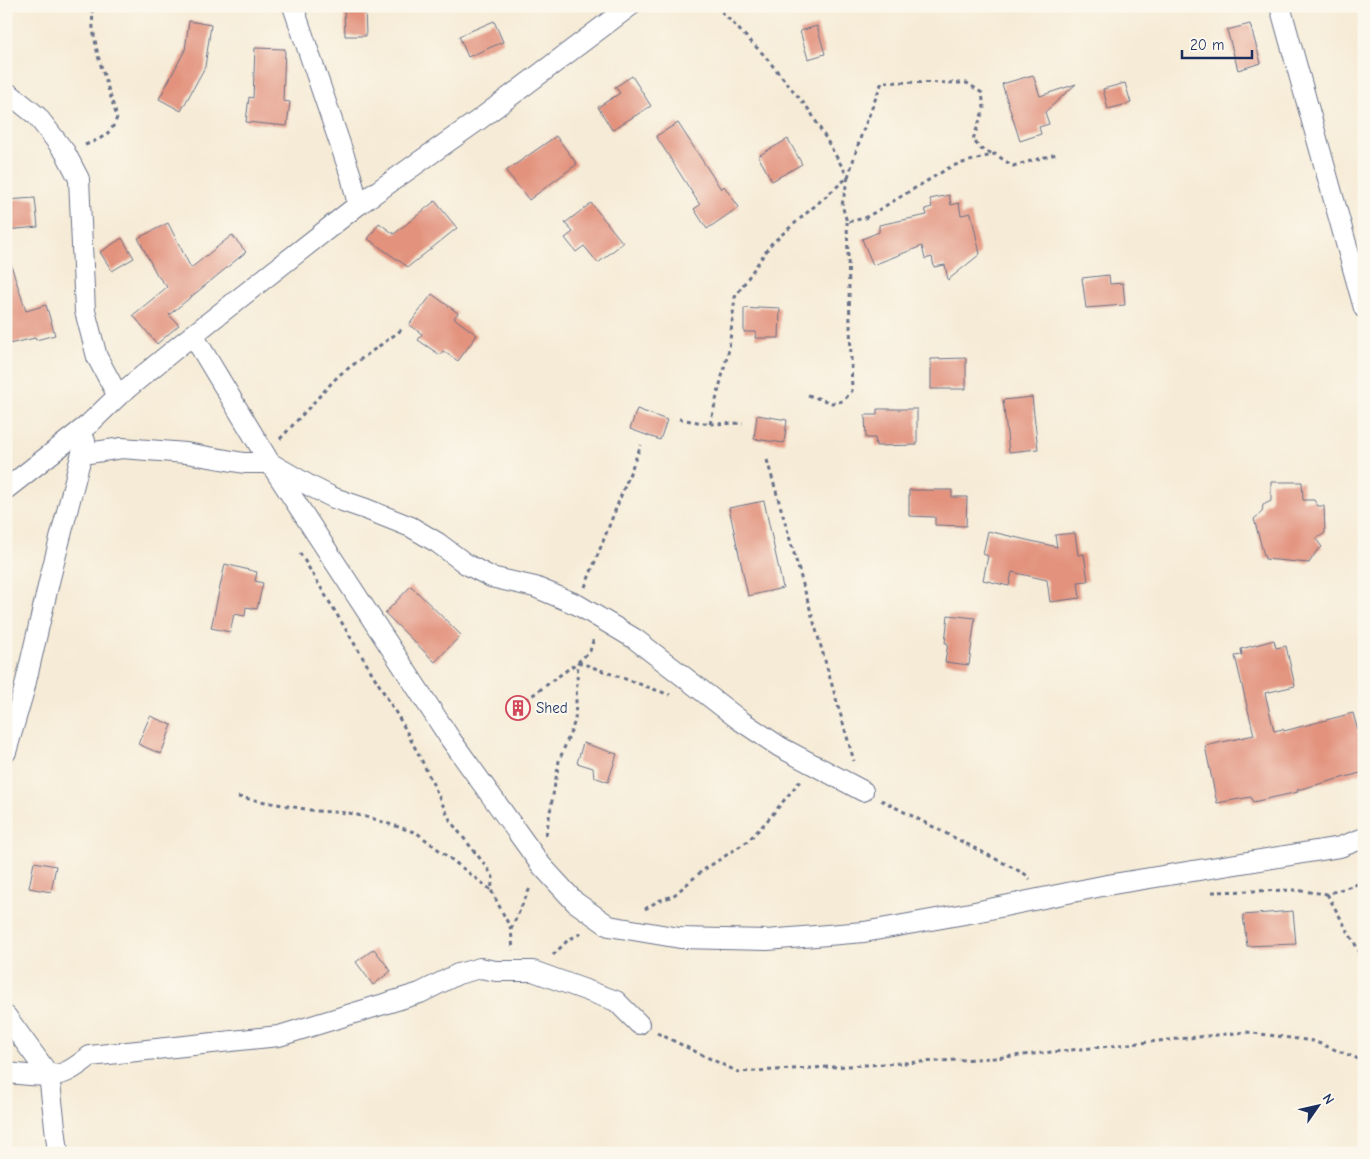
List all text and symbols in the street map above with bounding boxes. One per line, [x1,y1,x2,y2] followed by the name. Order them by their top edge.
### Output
[1182,28,1252,60] scale bar
[1190,36,1224,54] text: 20 m
[505,695,531,721] building icon: Shed
[536,699,568,717] place label: Shed
[1292,1082,1342,1132] north arrow
[1319,1090,1338,1108] text: N

